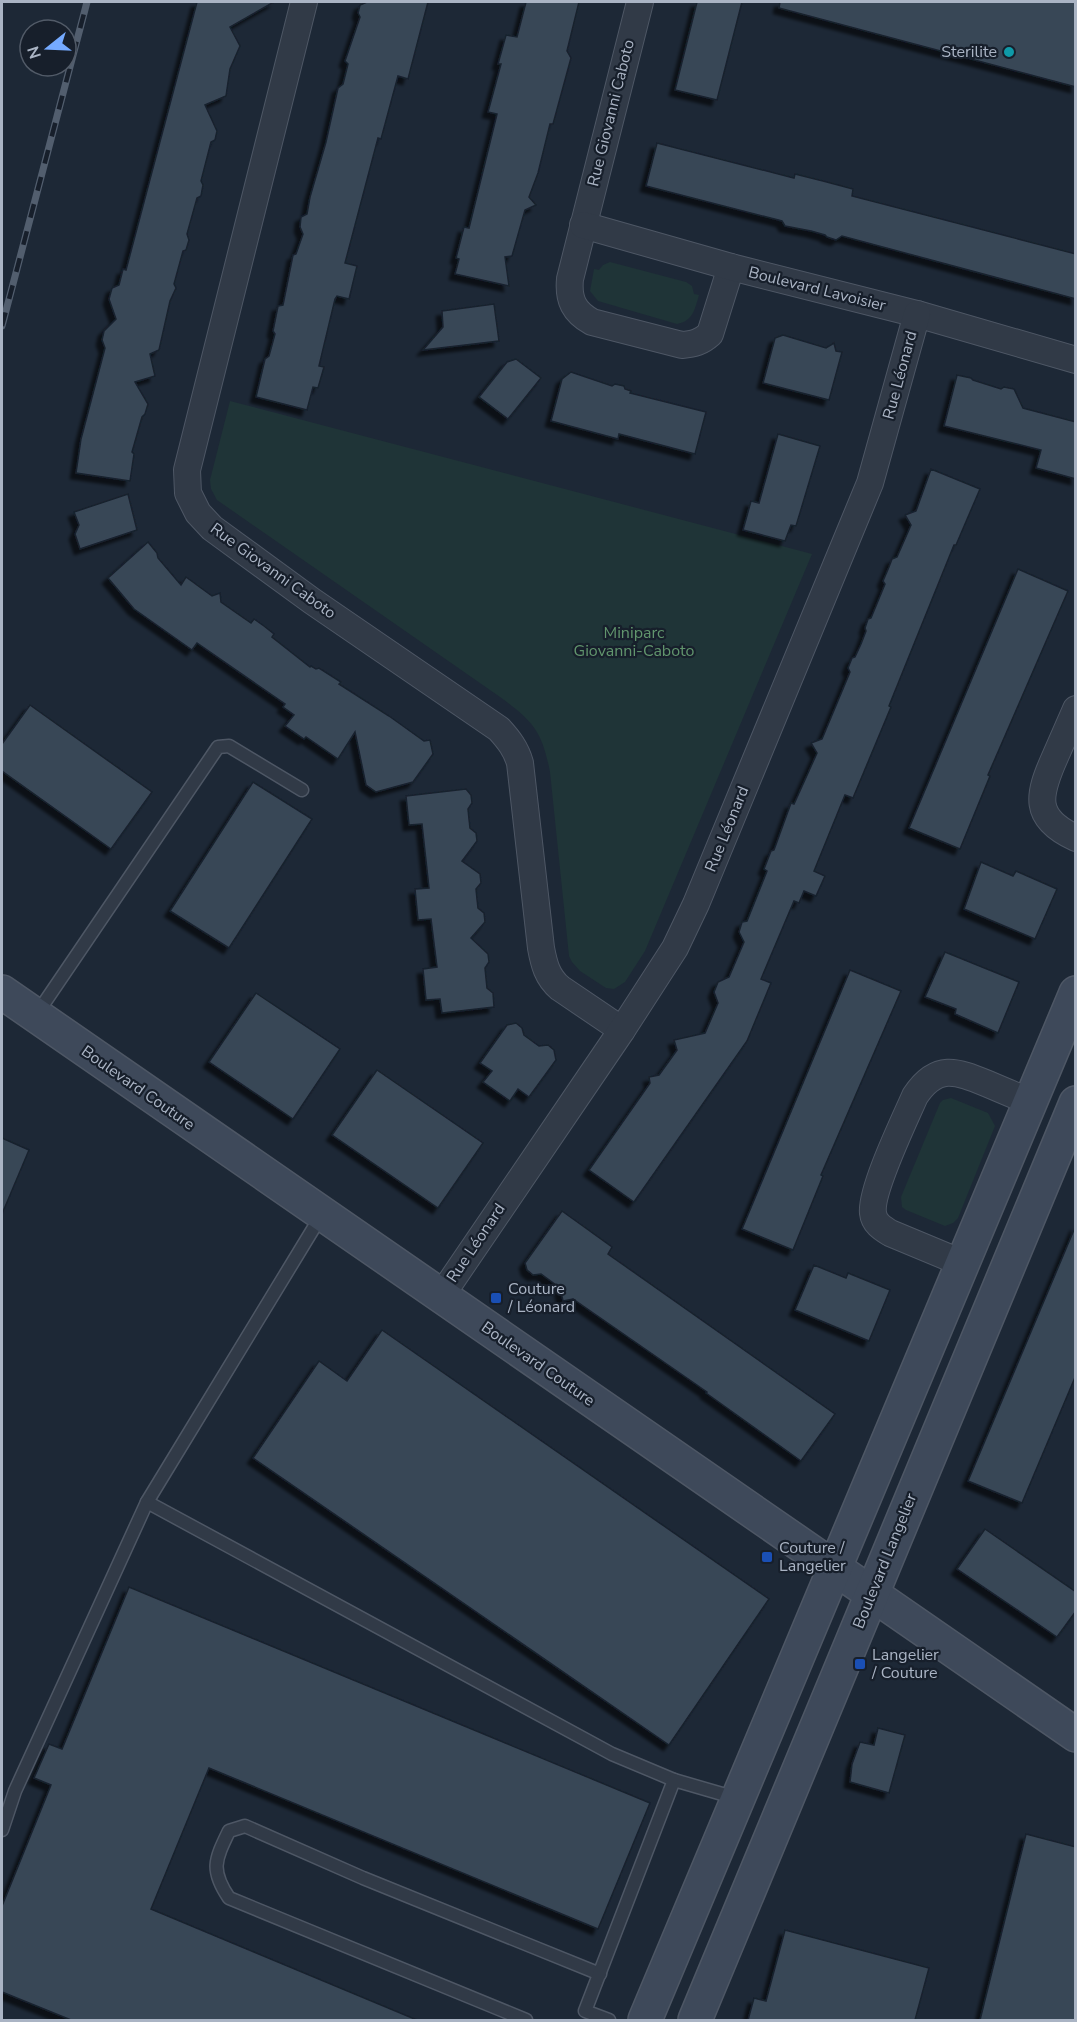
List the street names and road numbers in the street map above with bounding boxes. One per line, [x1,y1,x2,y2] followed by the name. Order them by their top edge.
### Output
[582,37,640,189] street label: Rue Giovanni Caboto
[746,261,888,317] street label: Boulevard Lavoisier
[878,328,922,422] street label: Rue Léonard
[206,518,340,624] street label: Rue Giovanni Caboto
[700,783,754,875] street label: Rue Léonard
[77,1041,199,1135] street label: Boulevard Couture
[441,1199,511,1287] street label: Rue Léonard
[477,1317,599,1411] street label: Boulevard Couture
[848,1490,922,1632] street label: Boulevard Langelier

